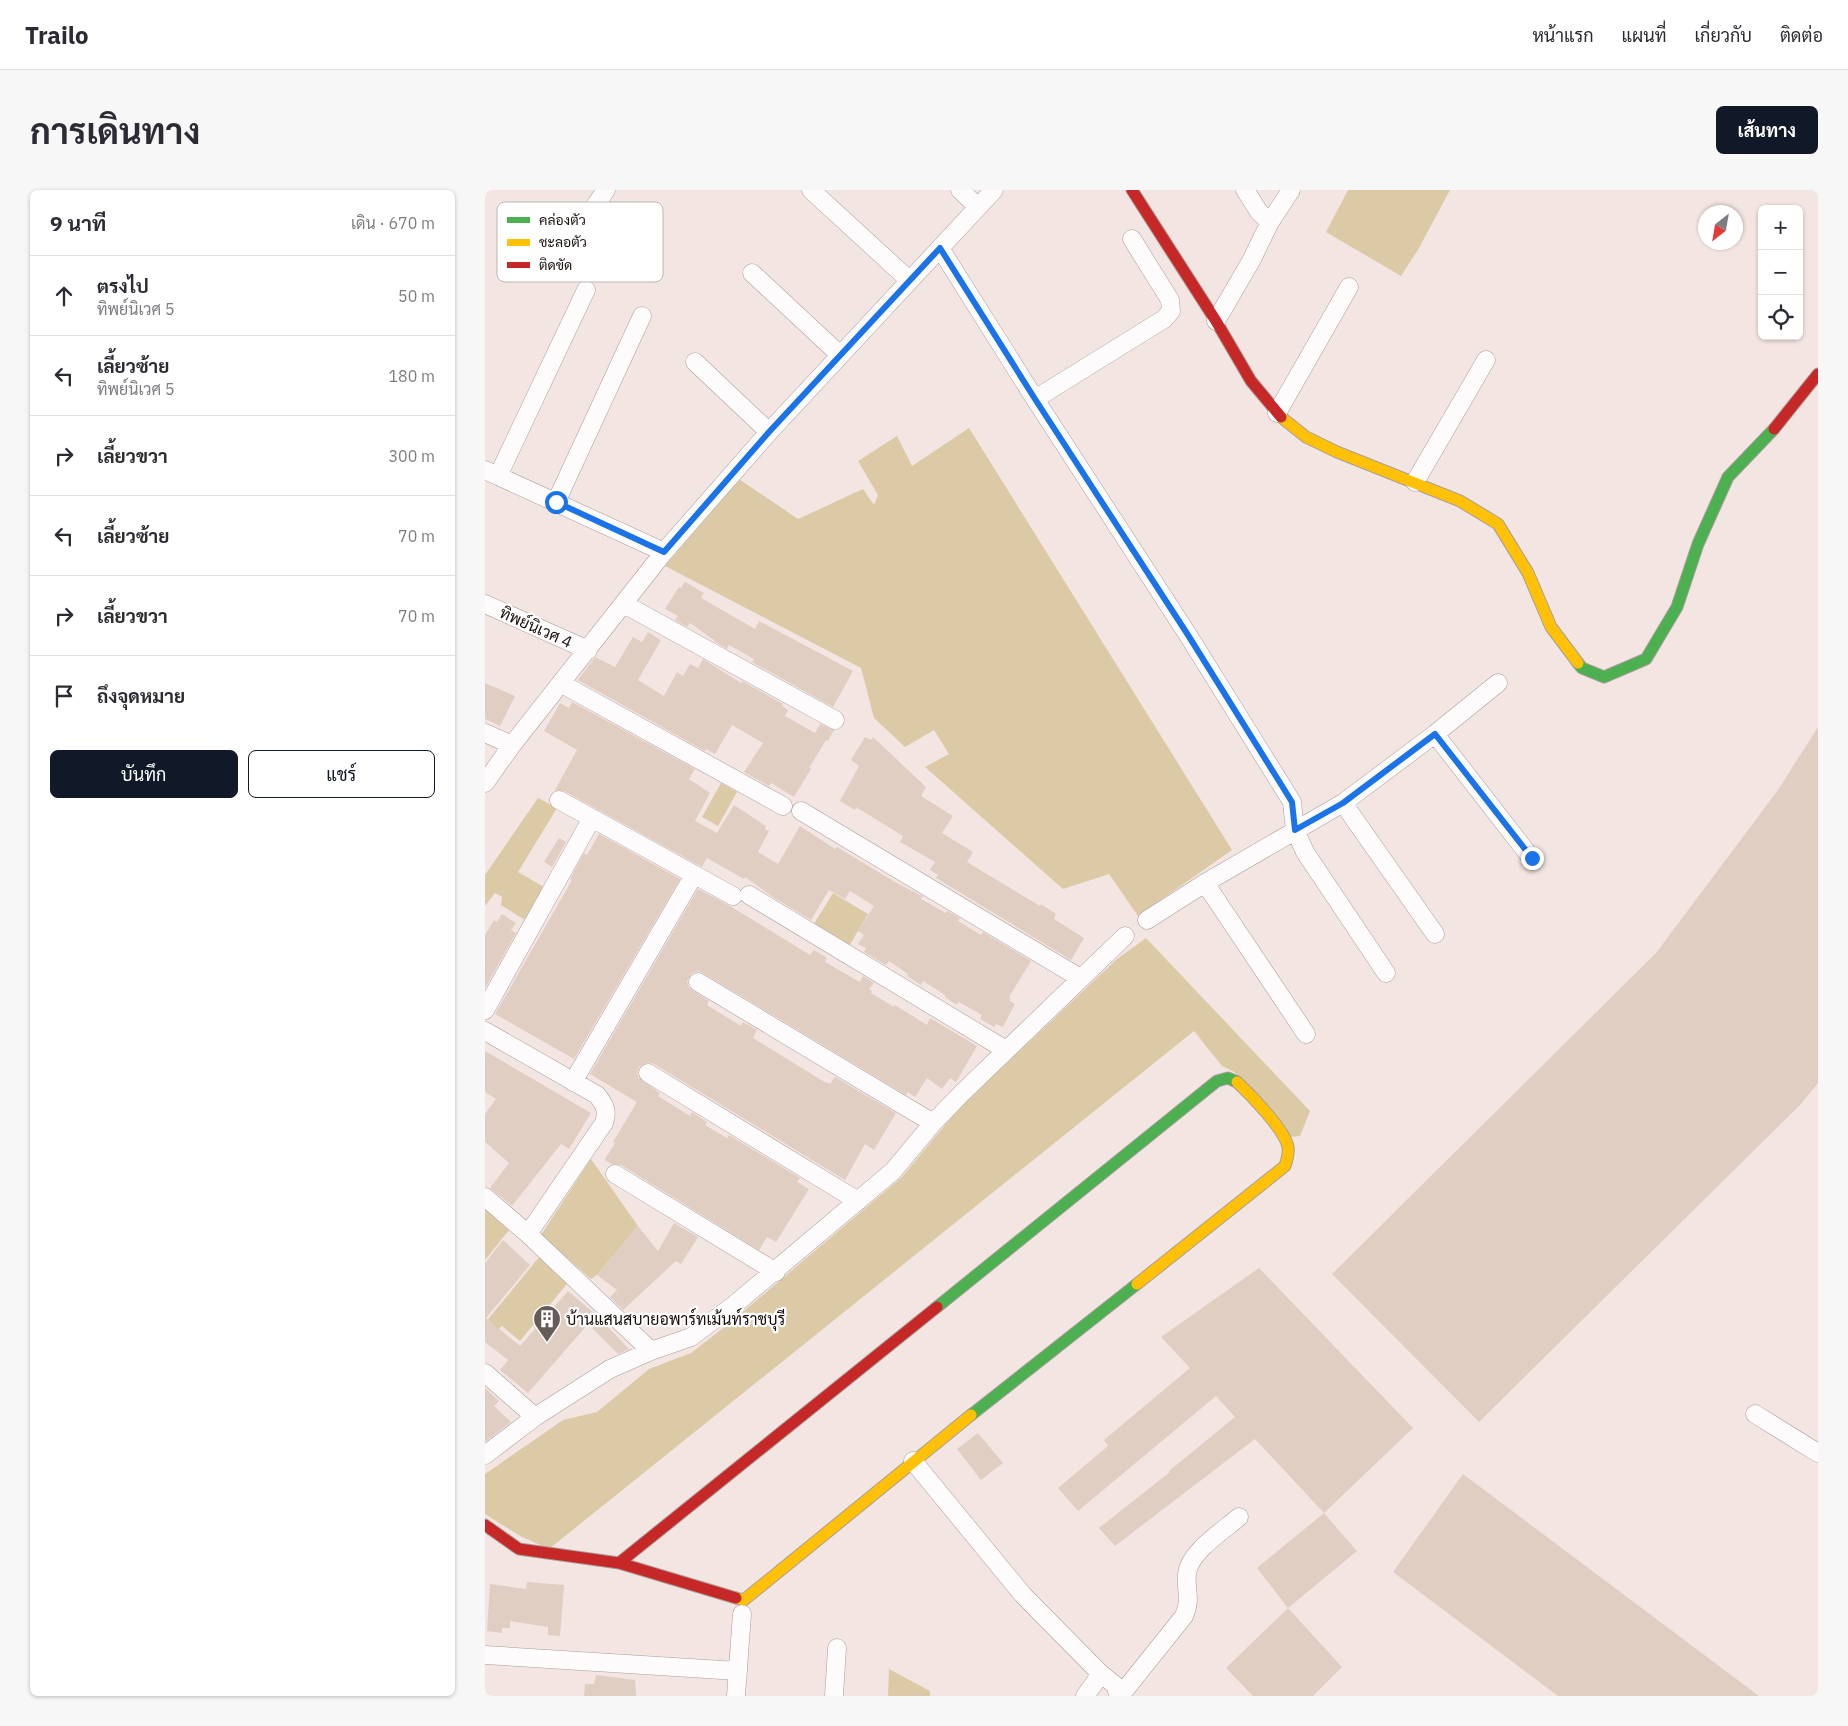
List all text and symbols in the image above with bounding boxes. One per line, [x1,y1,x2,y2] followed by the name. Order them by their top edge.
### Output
[25,19,89,51] text: Trailo
[1532,24,1594,47] text: หน้าแรก
[1622,24,1666,47] text: แผนที่
[1694,24,1752,47] text: เกี่ยวกับ
[1780,24,1823,47] text: ติดต่อ
[1716,106,1818,154] button: เส้นทาง
[30,108,200,154] text: การเดินทาง
[497,202,663,282] legend
[1698,205,1743,250] north arrow
[1758,205,1803,340] map controls
[1758,205,1803,250] button: +
[50,209,106,237] text: 9 นาที
[539,211,586,229] text: คล่องตัว
[351,213,435,233] text: เดิน · 670 m
[539,233,587,251] text: ชะลอตัว
[1758,250,1803,295] button: −
[539,256,572,274] text: ติดขัด
[97,274,149,298] text: ตรงไป
[50,282,78,310] icon: ahead
[398,286,435,306] text: 50 m
[1758,295,1803,340] button: locate
[97,299,175,319] text: ทิพย์นิเวศ 5
[97,354,169,378] text: เลี้ยวซ้าย
[50,362,78,390] icon: left
[388,366,435,386] text: 180 m
[97,379,175,399] text: ทิพย์นิเวศ 5
[50,442,78,470] icon: right
[97,444,168,468] text: เลี้ยวขวา
[388,446,435,466] text: 300 m
[545,491,568,514] route start
[50,522,78,550] icon: left
[97,524,169,548] text: เลี้ยวซ้าย
[398,526,435,546] text: 70 m
[497,600,576,652] street label: ทิพย์นิเวศ 4
[50,602,78,630] icon: right
[97,604,168,628] text: เลี้ยวขวา
[398,606,435,626] text: 70 m
[50,682,78,710] icon: arrive
[97,684,185,708] text: ถึงจุดหมาย
[50,750,238,798] button: บันทึก
[248,750,435,798] button: แชร์
[1521,847,1544,870] route end
[532,1304,562,1343] building icon: บ้านแสนสบายอพาร์ทเม้นท์ราชบุรี
[566,1307,785,1331] place label: บ้านแสนสบายอพาร์ทเม้นท์ราชบุรี

